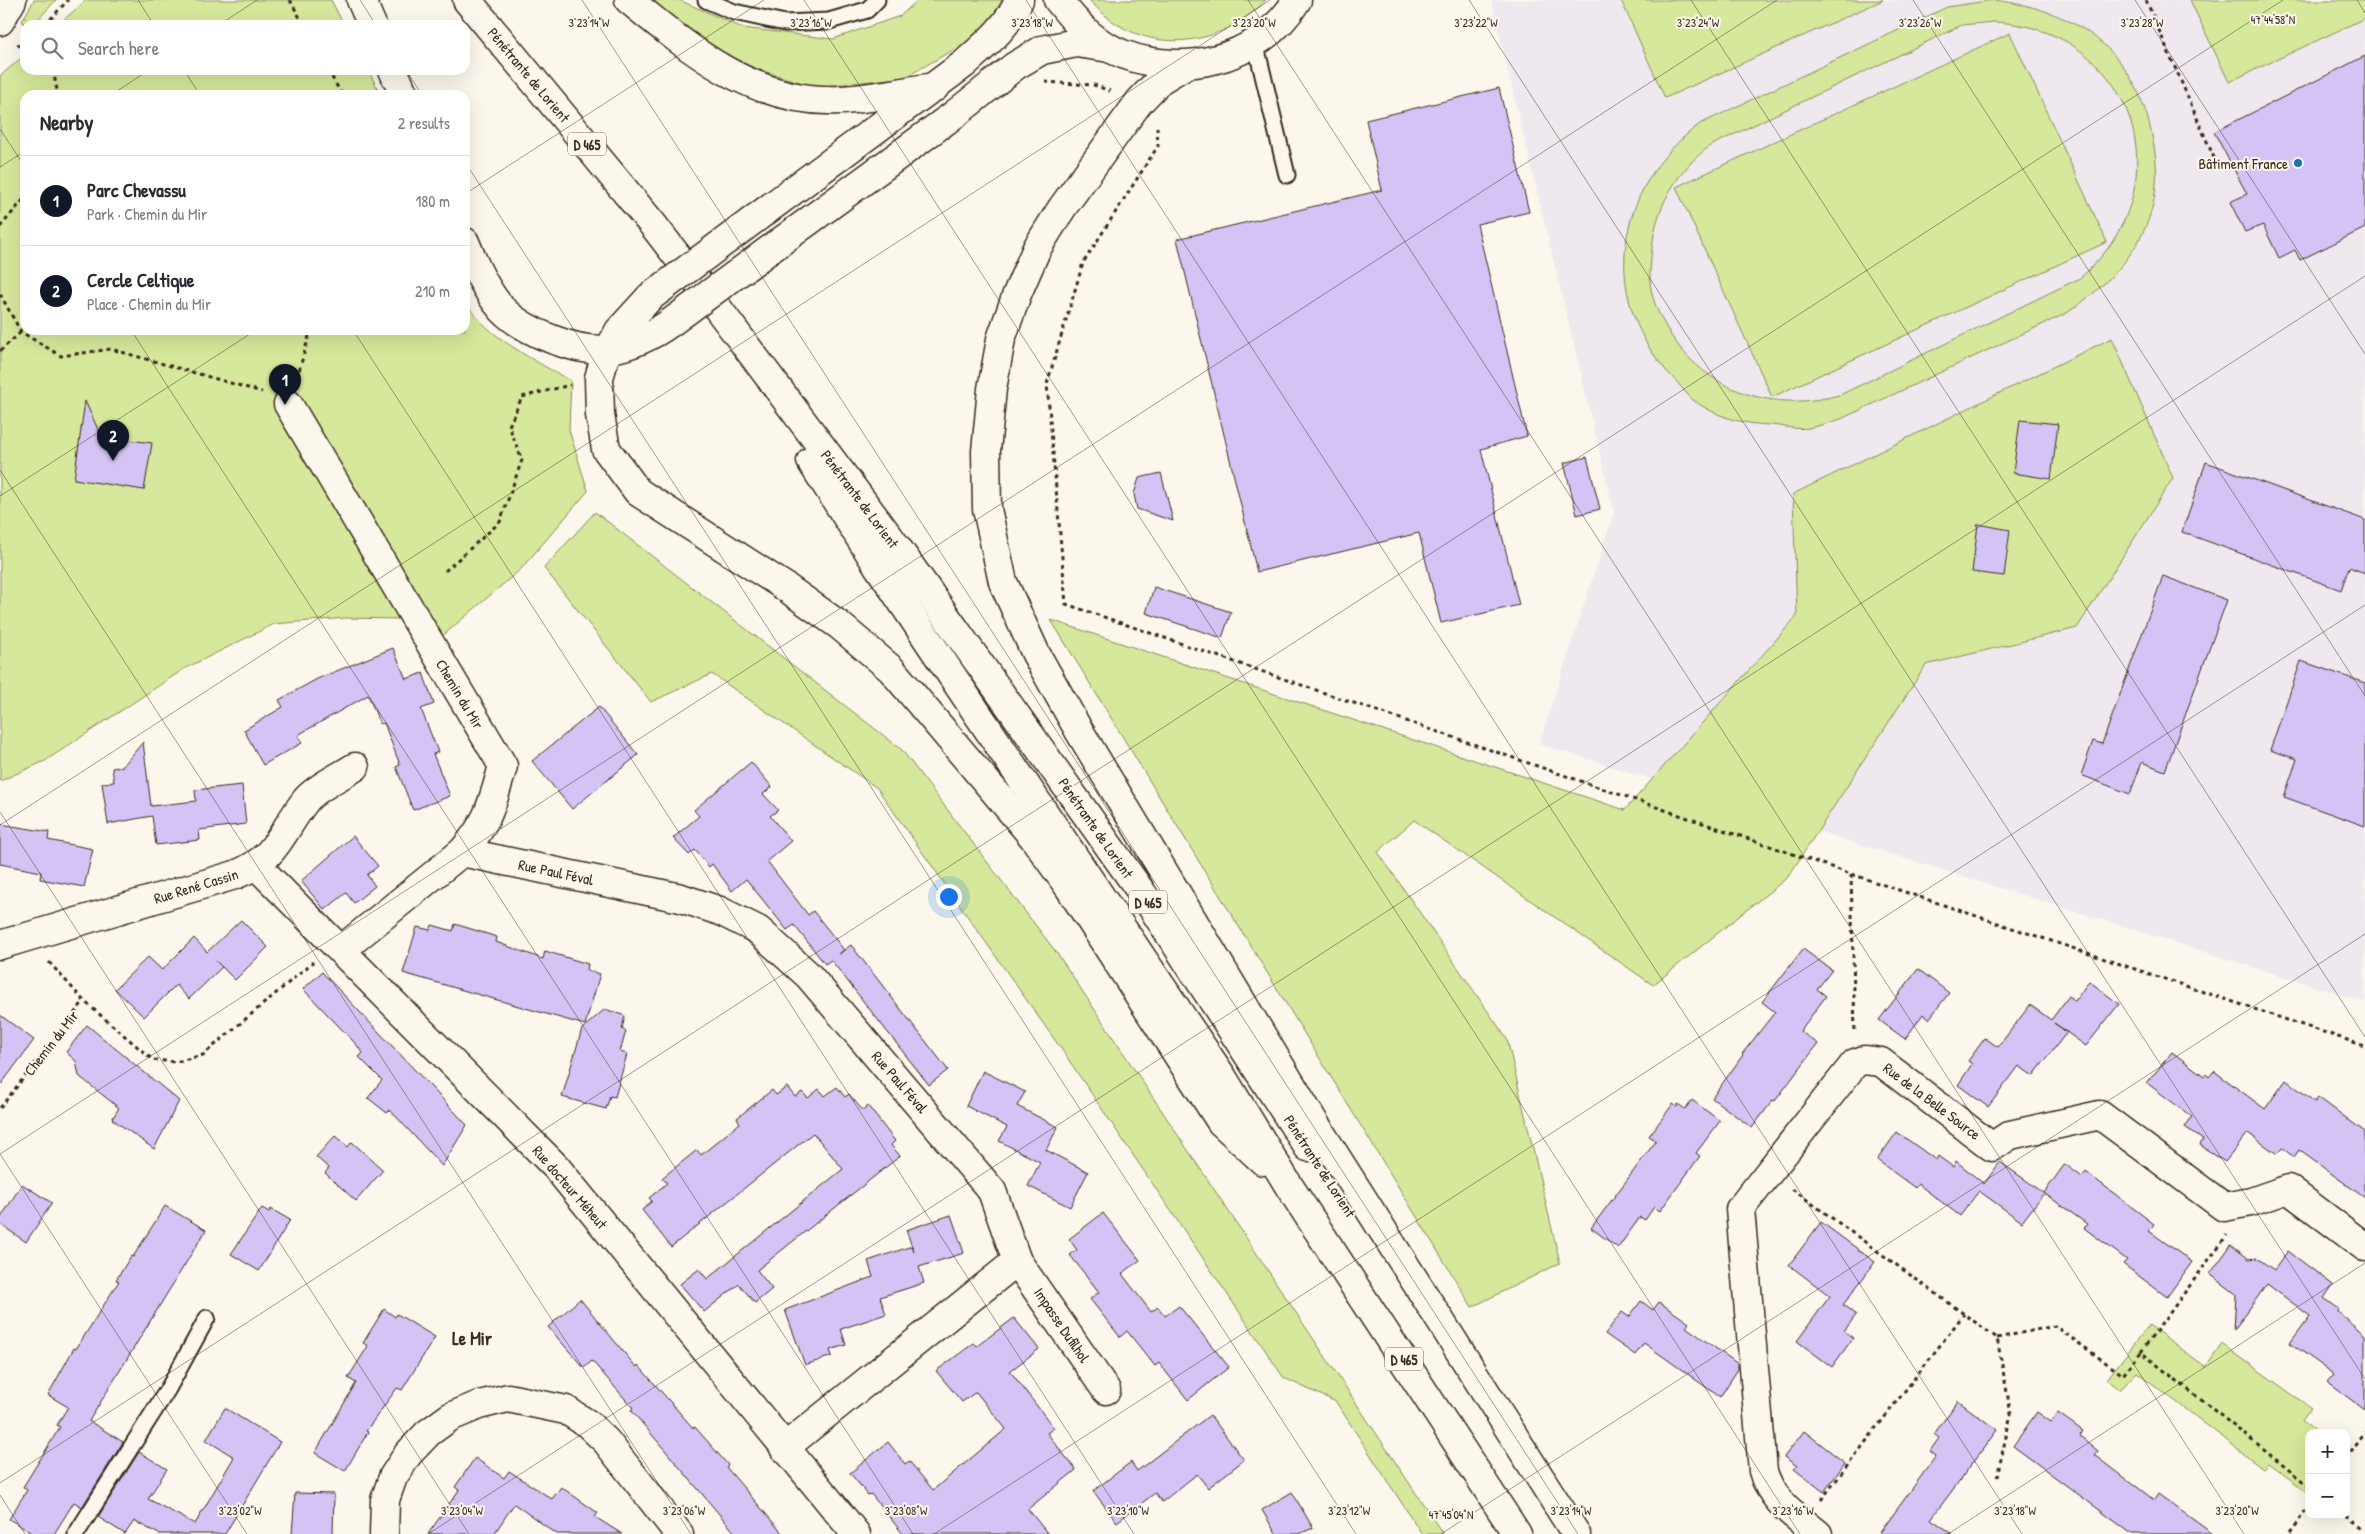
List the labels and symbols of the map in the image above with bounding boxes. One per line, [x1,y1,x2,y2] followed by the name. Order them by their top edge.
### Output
[2251,11,2295,28] text: 47°44'58"N
[568,14,610,31] text: 3°23'14"W
[790,14,832,31] text: 3°23'16"W
[1011,14,1053,31] text: 3°23'18"W
[1232,14,1276,31] text: 3°23'20"W
[1454,14,1498,31] text: 3°23'22"W
[1677,14,1720,31] text: 3°23'24"W
[1899,14,1942,31] text: 3°23'26"W
[2121,14,2164,31] text: 3°23'28"W
[483,23,576,128] street label: Pénétrante de Lorient
[568,132,606,156] road number: D 465
[2199,153,2288,174] place label: Bâtiment France
[2292,157,2304,169] marker: Bâtiment France
[269,364,301,405] pin: 1
[97,420,129,461] pin: 2
[816,446,904,553] street label: Pénétrante de Lorient
[431,655,489,733] street label: Chemin du Mir
[1054,774,1139,883] street label: Pénétrante de Lorient
[517,854,595,890] street label: Rue Paul Féval
[151,863,241,909] street label: Rue René Cassin
[936,884,962,910] your location
[1129,890,1167,914] road number: D 465
[19,1006,83,1080] street label: Chemin du Mir
[867,1046,933,1118] street label: Rue Paul Féval
[1879,1057,1985,1145] street label: Rue de la Belle Source
[1279,1111,1361,1222] street label: Pénétrante de Lorient
[528,1141,613,1234] street label: Rue docteur Méheut
[1029,1283,1095,1367] street label: Impasse Dufilhol
[452,1326,492,1351] district label: Le Mir
[1385,1348,1423,1370] road number: D 465
[218,1502,262,1519] text: 3°23'02"W
[441,1502,484,1519] text: 3°23'04"W
[663,1502,706,1519] text: 3°23'06"W
[885,1502,928,1519] text: 3°23'08"W
[1107,1502,1150,1519] text: 3°23'10"W
[1328,1502,1371,1519] text: 3°23'12"W
[1550,1502,1592,1519] text: 3°23'14"W
[1772,1502,1814,1519] text: 3°23'16"W
[1994,1502,2036,1519] text: 3°23'18"W
[2215,1502,2259,1519] text: 3°23'20"W
[1429,1506,1473,1523] text: 47°45'04"N

